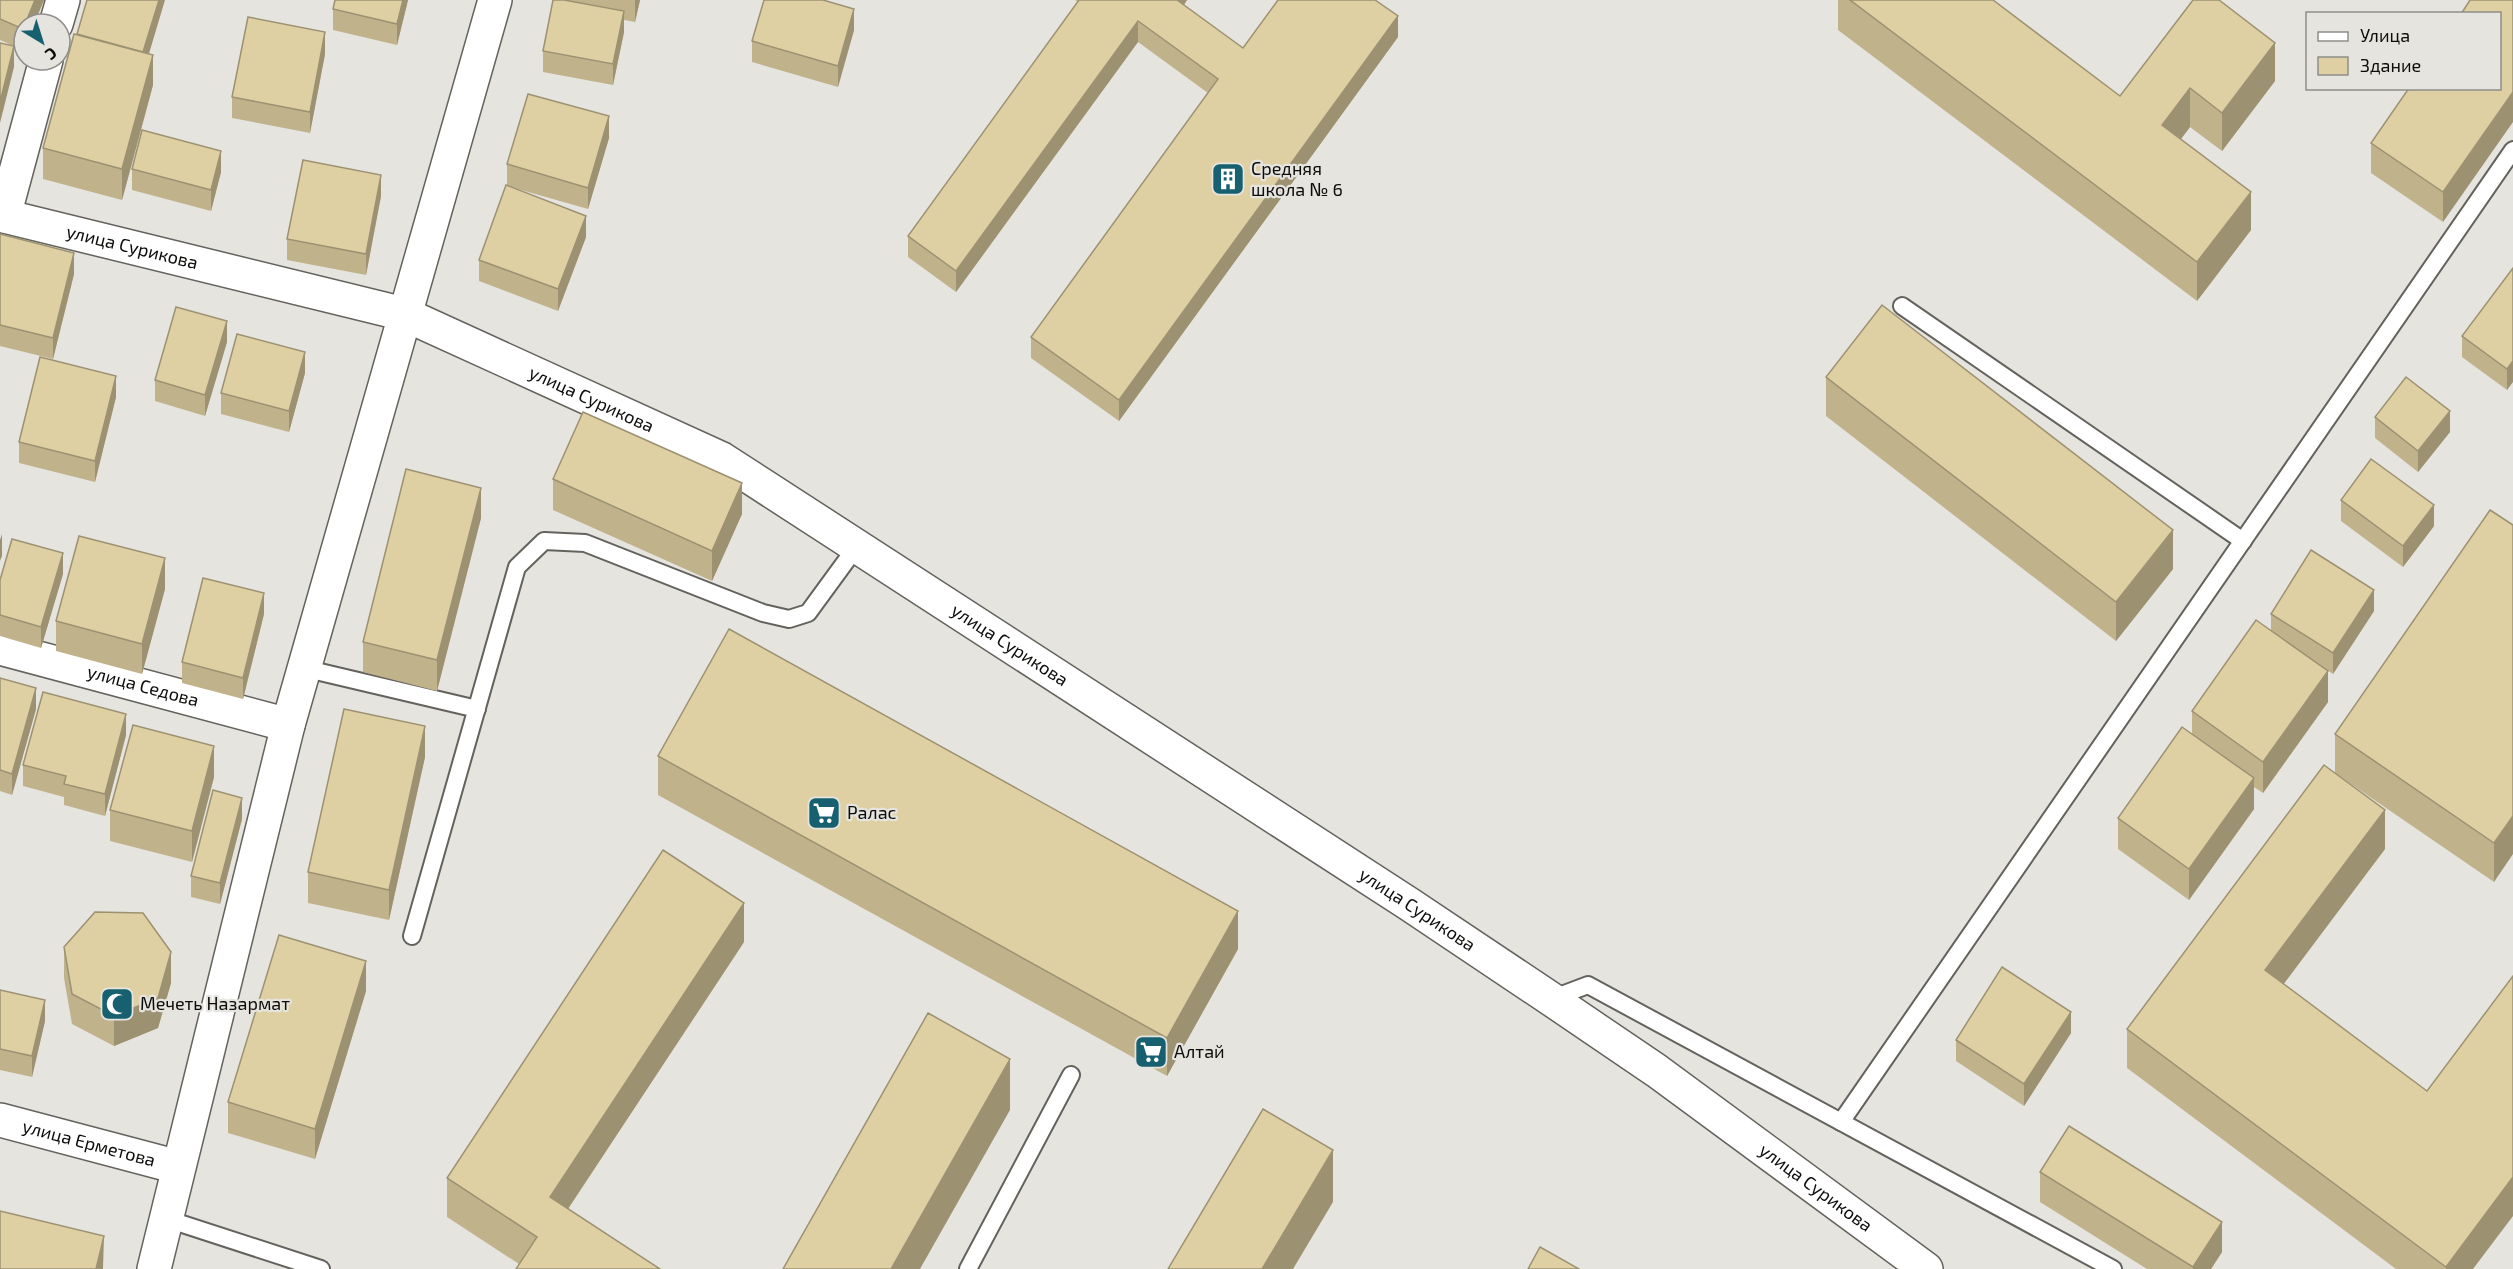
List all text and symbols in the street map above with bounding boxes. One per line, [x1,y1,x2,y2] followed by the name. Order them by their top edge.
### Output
[12,12,72,72] north arrow
[2306,12,2501,90] legend
[2360,24,2410,46] text: Улица
[42,44,61,65] text: С
[2360,54,2421,76] text: Здание
[1251,157,1343,200] place label: Средняя школа № 6
[1210,161,1246,197] building icon: Средняя школа № 6
[64,220,200,273] street label: улица Сурикова
[526,361,658,437] street label: улица Сурикова
[947,598,1073,690] street label: улица Сурикова
[85,660,201,711] street label: улица Седова
[806,795,842,831] supermarket icon: Ралас
[847,801,897,823] place label: Ралас
[1355,863,1480,955] street label: улица Сурикова
[99,986,135,1022] mosque icon: Мечеть Назармат
[140,992,290,1014] place label: Мечеть Назармат
[1133,1034,1169,1070] supermarket icon: Алтай
[1174,1040,1225,1062] place label: Алтай
[20,1114,158,1171] street label: улица Ерметова
[1755,1138,1877,1236] street label: улица Сурикова

